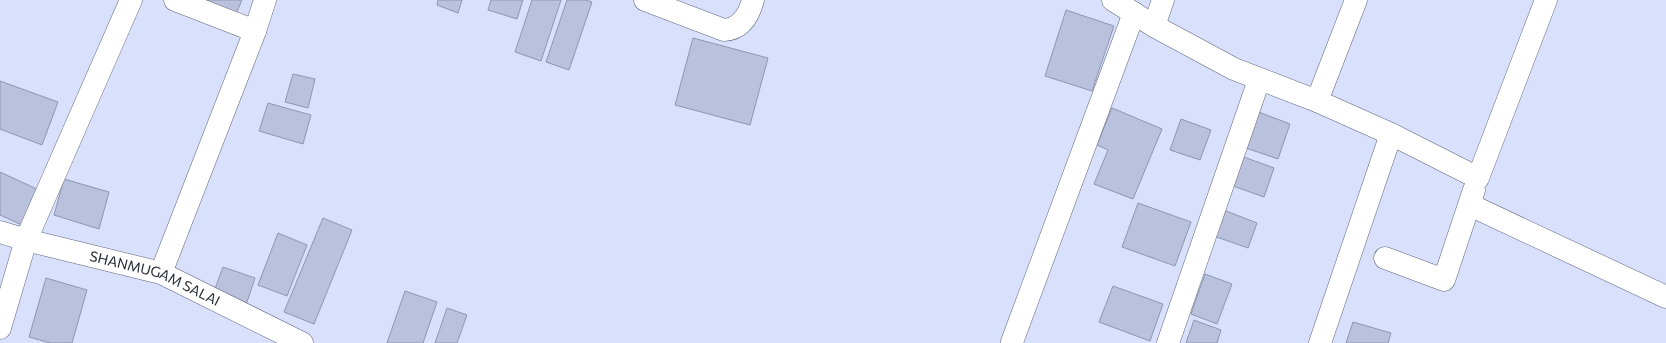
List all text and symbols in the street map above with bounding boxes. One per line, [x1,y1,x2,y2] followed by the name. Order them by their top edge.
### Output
[88,247,223,309] street label: SHANMUGAM SALAI

